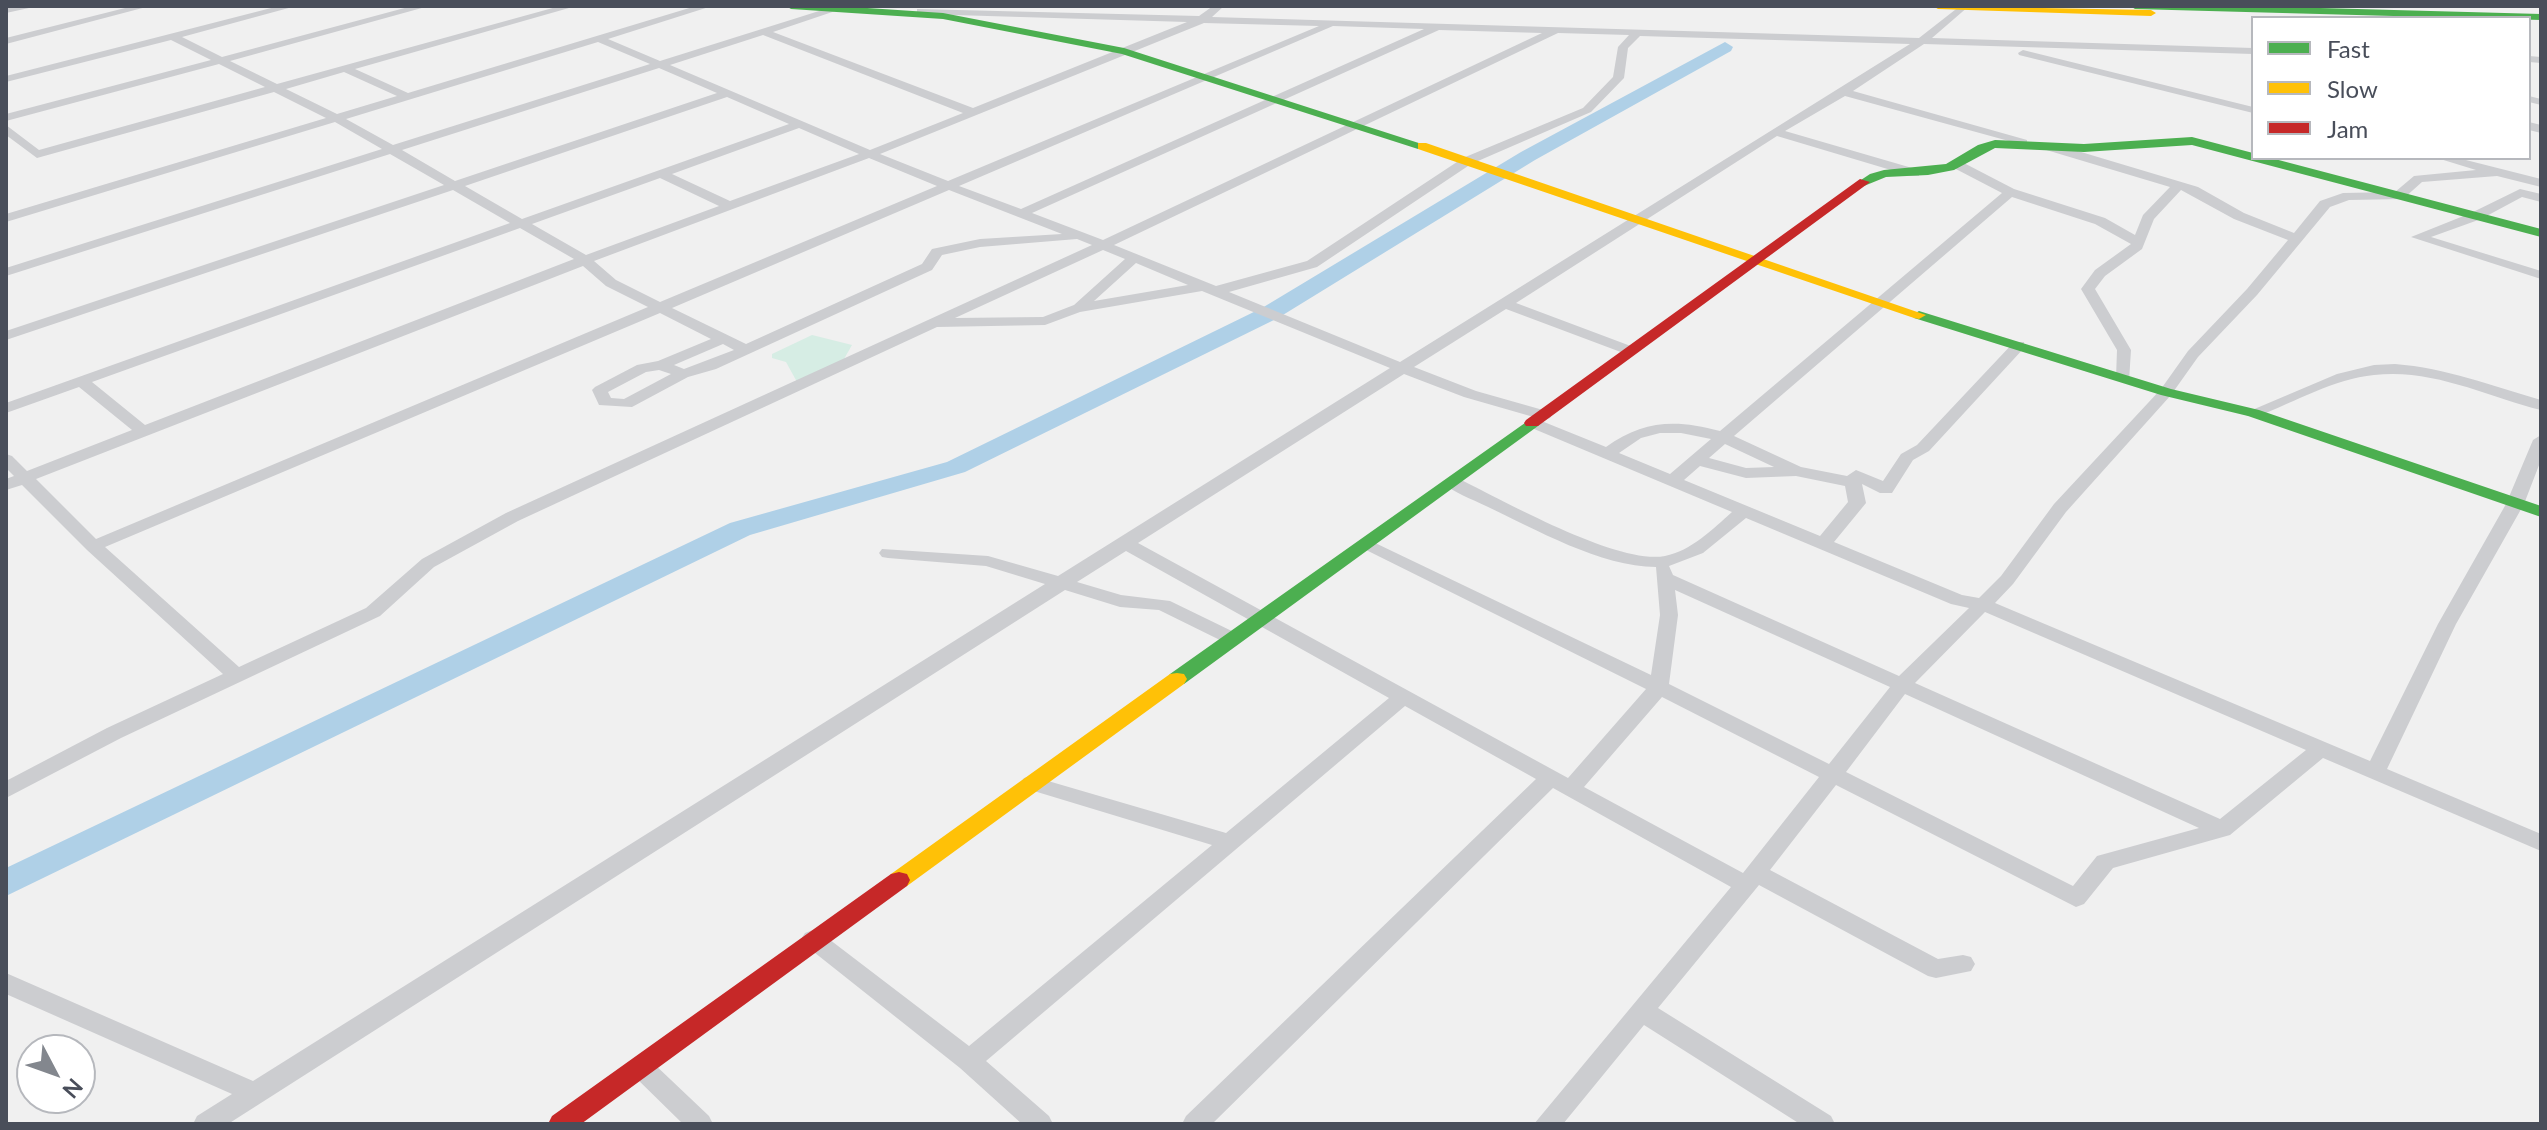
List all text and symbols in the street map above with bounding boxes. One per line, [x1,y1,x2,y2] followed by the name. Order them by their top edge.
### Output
[2251,16,2531,160] legend
[2327,34,2370,63] text: Fast
[2327,74,2378,103] text: Slow
[2327,114,2368,143] text: Jam
[16,1034,96,1114] north arrow
[57,1074,89,1104] text: N

